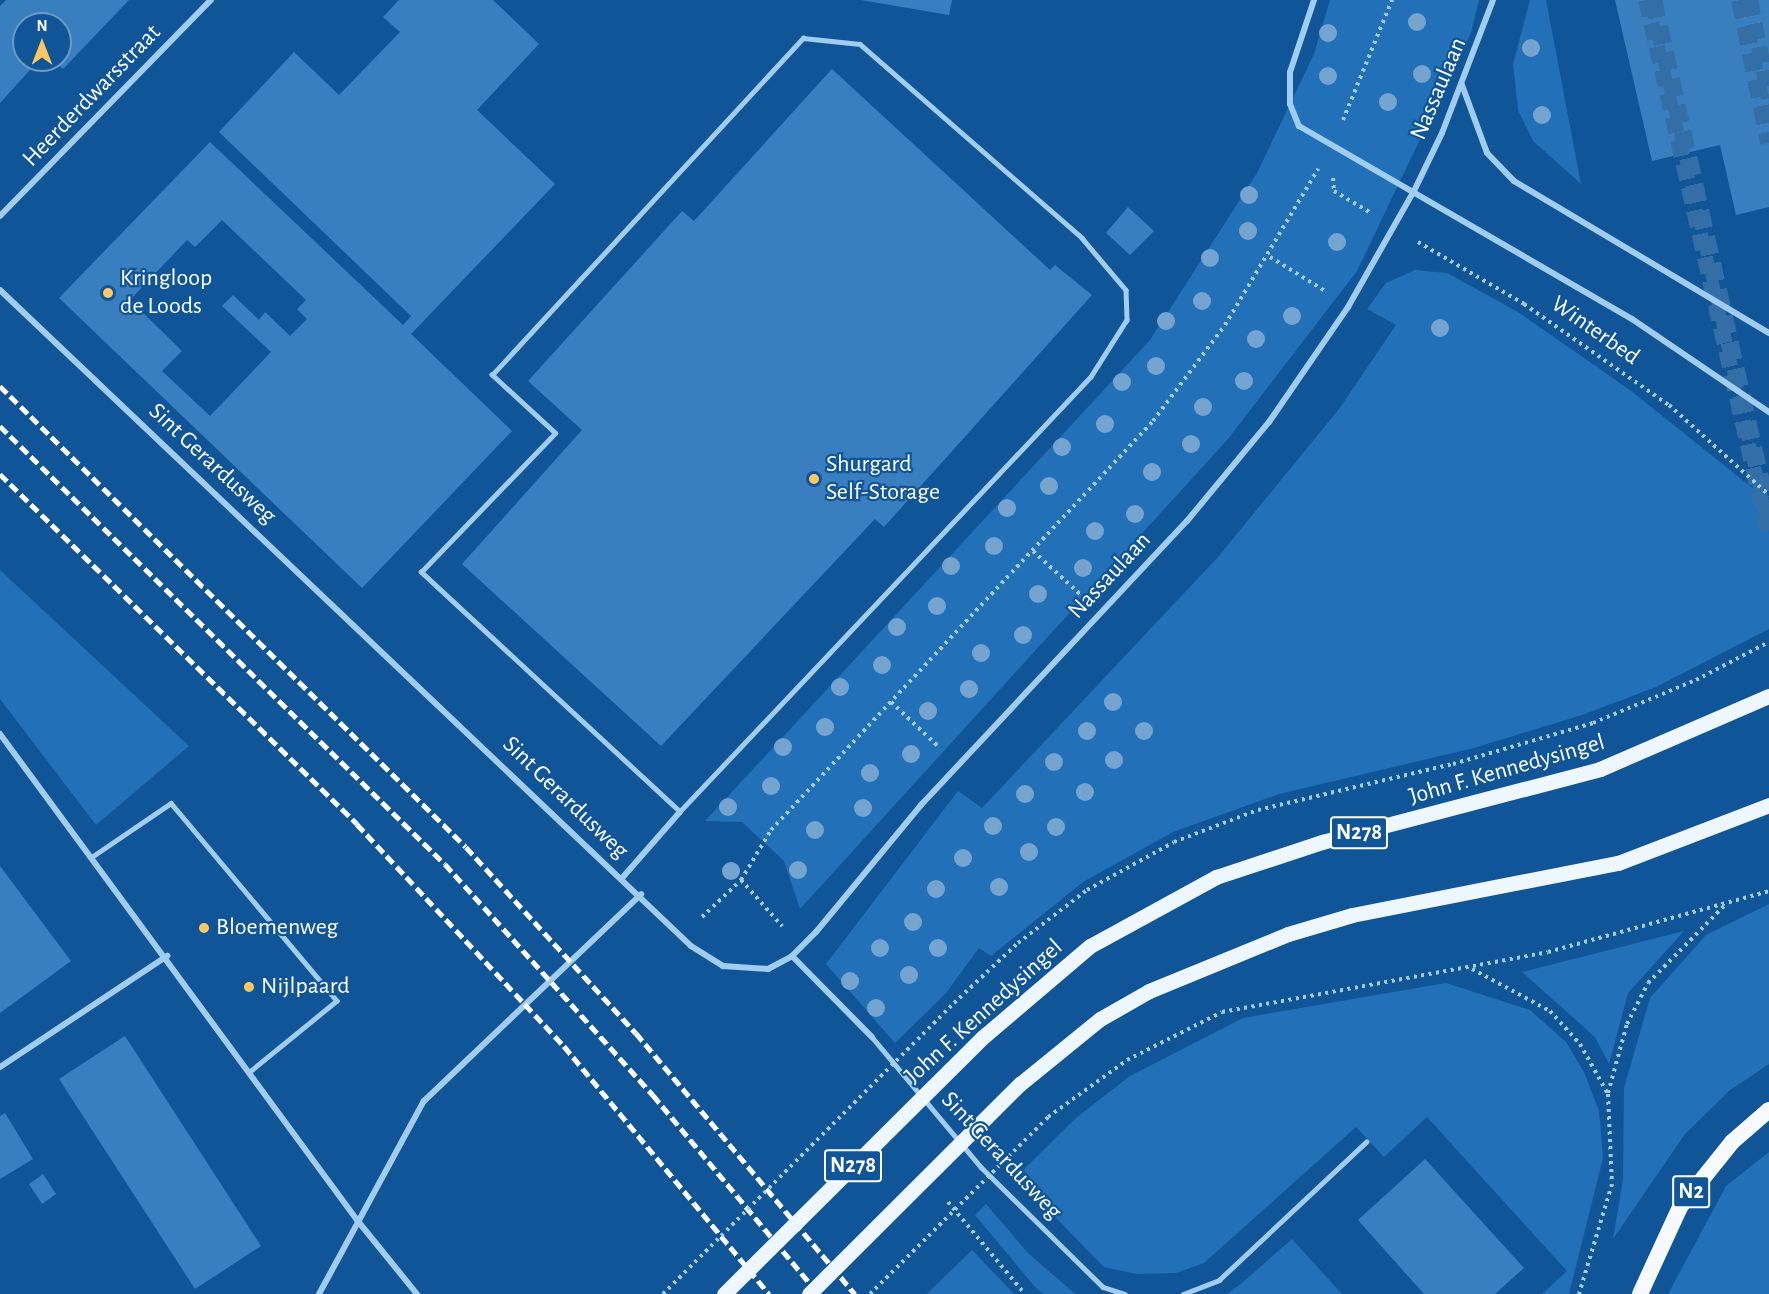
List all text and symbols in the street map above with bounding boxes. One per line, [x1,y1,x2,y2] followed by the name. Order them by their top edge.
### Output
[12,12,72,72] north arrow
[36,18,48,34] text: N
[17,19,167,173] street label: Heerderdwarsstraat
[1405,34,1473,144] street label: Nassaulaan
[120,265,212,321] place label: Kringloop de Loods
[101,286,115,300] marker: Kringloop de Loods
[1545,290,1645,372] street label: Winterbed
[142,398,282,530] street label: Sint Gerardusweg
[826,451,940,507] place label: Shurgard Self-Storage
[807,472,821,486] marker: Shurgard Self-Storage
[1063,527,1157,625] street label: Nassaulaan
[1406,728,1608,812] street label: John F. Kennedysingel
[496,731,634,865] street label: Sint Gerardusweg
[1329,814,1389,852] road number: N278
[216,914,338,942] place label: Bloemenweg
[197,921,211,935] marker: Bloemenweg
[899,934,1069,1090] street label: John F. Kennedysingel
[261,973,350,1001] place label: Nijlpaard
[242,980,256,994] marker: Nijlpaard
[935,1086,1067,1226] street label: Sint Gerardusweg
[823,1147,883,1185] road number: N278
[1672,1173,1710,1211] road number: N2

